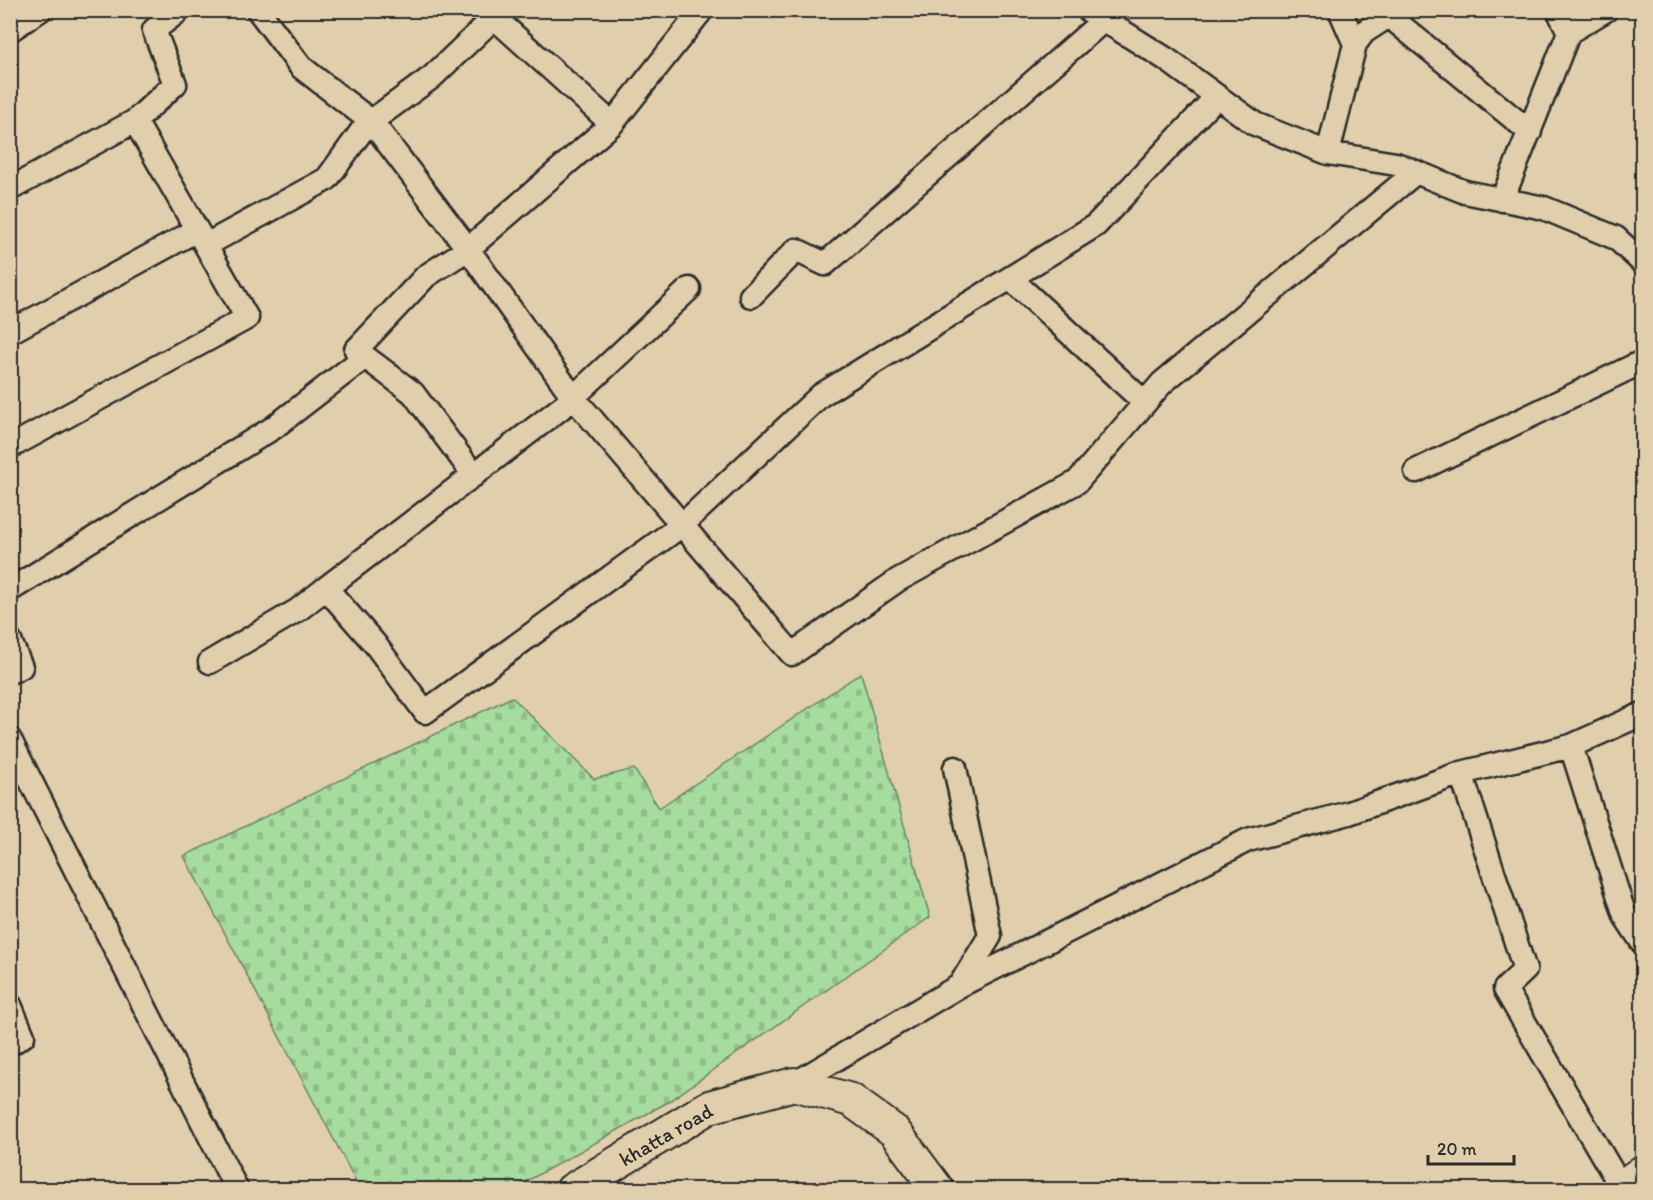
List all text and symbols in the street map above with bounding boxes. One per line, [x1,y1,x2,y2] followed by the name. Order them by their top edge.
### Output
[614,1098,717,1171] street label: khatta road
[1428,1128,1514,1166] scale bar
[1437,1138,1477,1160] text: 20 m

